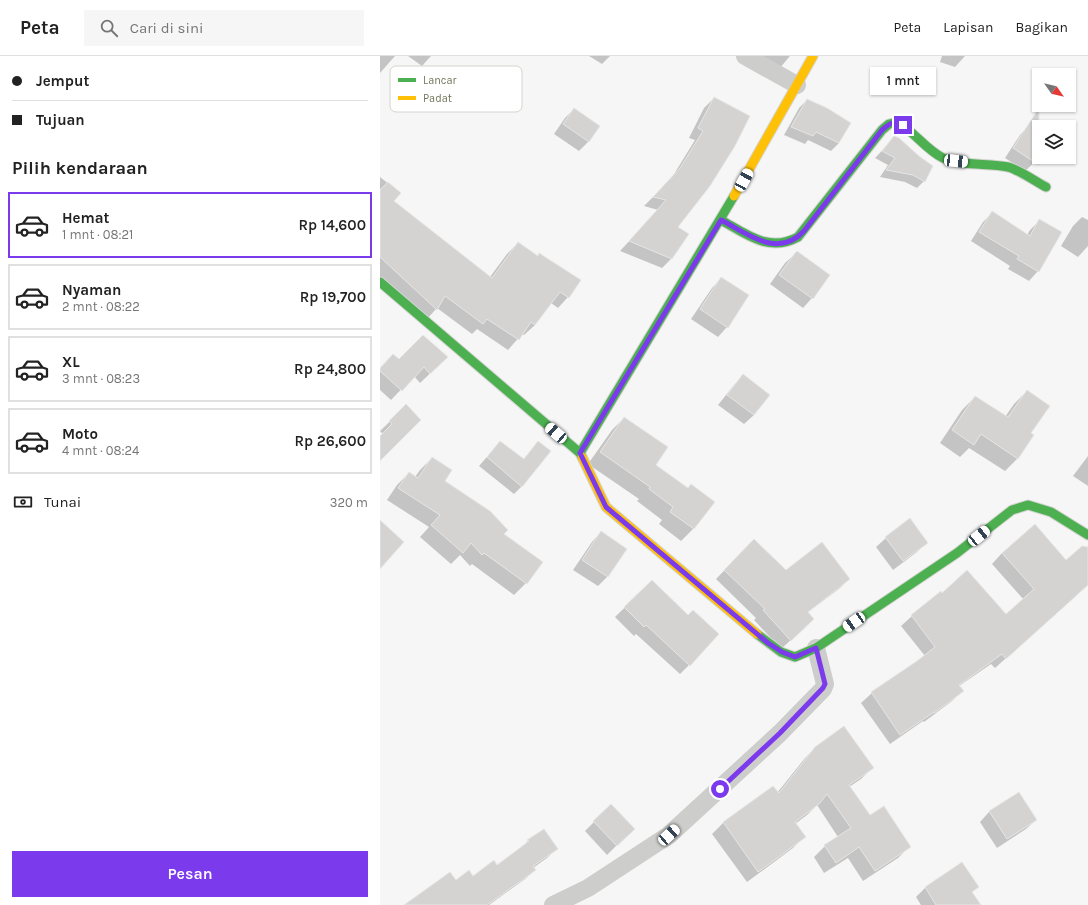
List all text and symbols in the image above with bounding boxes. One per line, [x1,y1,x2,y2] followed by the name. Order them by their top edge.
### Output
[84,10,364,46] search box
[20,17,60,39] text: Peta
[98,17,120,39] icon: search
[130,19,203,37] text: Cari di sini
[893,19,921,36] text: Peta
[943,19,993,36] text: Lapisan
[1015,19,1068,36] text: Bagikan
[390,66,522,112] legend
[870,67,936,95] callout: 1 mnt
[1032,68,1076,112] north arrow
[1032,68,1076,164] map controls
[36,72,89,90] text: Jemput
[886,73,920,88] text: 1 mnt
[423,74,457,87] text: Lancar
[423,92,452,105] text: Padat
[36,111,85,129] text: Tujuan
[894,116,912,134] route end
[1032,120,1076,164] button: layers
[943,154,969,168] car
[12,157,148,179] text: Pilih kendaraan
[733,167,755,193] car
[14,207,50,243] icon: car
[62,209,109,227] text: Hemat
[298,216,366,234] text: Rp 14,600
[62,227,133,242] text: 1 mnt · 08:21
[14,279,50,315] icon: car
[62,281,121,299] text: Nyaman
[300,288,366,306] text: Rp 19,700
[62,299,140,314] text: 2 mnt · 08:22
[14,351,50,387] icon: car
[62,353,80,371] text: XL
[294,360,366,378] text: Rp 24,800
[62,371,140,386] text: 3 mnt · 08:23
[543,421,569,445] car
[14,423,50,459] icon: car
[62,425,98,443] text: Moto
[295,432,366,450] text: Rp 26,600
[62,443,139,458] text: 4 mnt · 08:24
[12,491,34,513] icon: cash
[44,493,81,511] text: Tunai
[330,495,368,510] text: 320 m
[966,524,992,548] car
[841,610,867,634] car
[711,780,729,798] route start
[656,823,682,847] car
[12,851,368,897] button: Pesan

